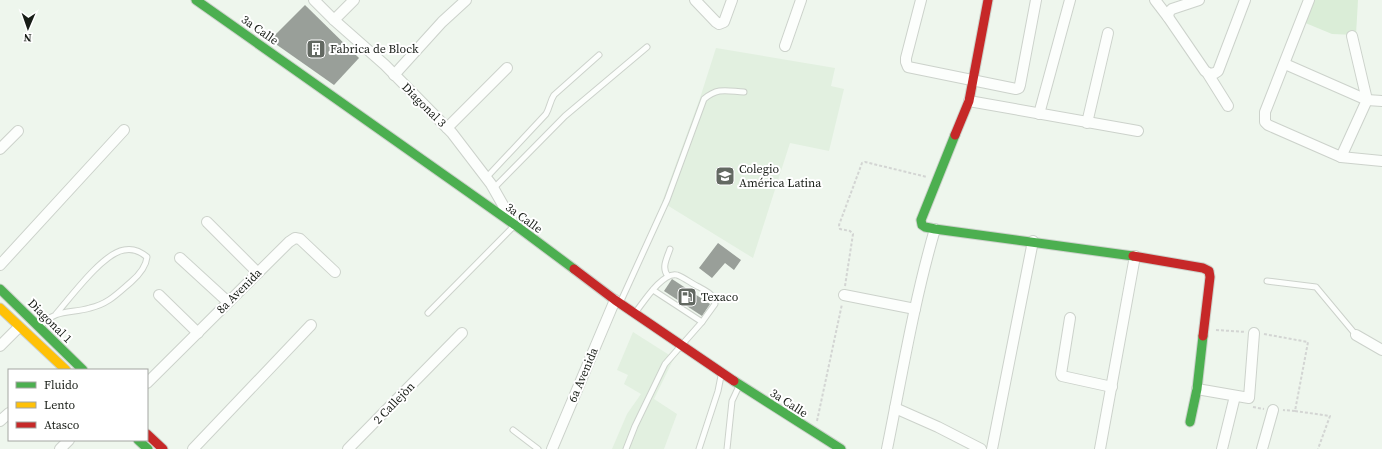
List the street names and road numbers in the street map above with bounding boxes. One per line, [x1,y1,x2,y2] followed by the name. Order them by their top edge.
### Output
[238,11,282,49] street label: 3a Calle
[398,79,450,131] street label: Diagonal 3
[502,199,546,237] street label: 3a Calle
[213,264,266,317] street label: 8a Avenida
[24,295,76,347] street label: Diagonal 1
[564,344,602,405] street label: 6a Avenida
[370,378,418,428] street label: 2 Callejòn
[767,385,811,421] street label: 3a Calle

